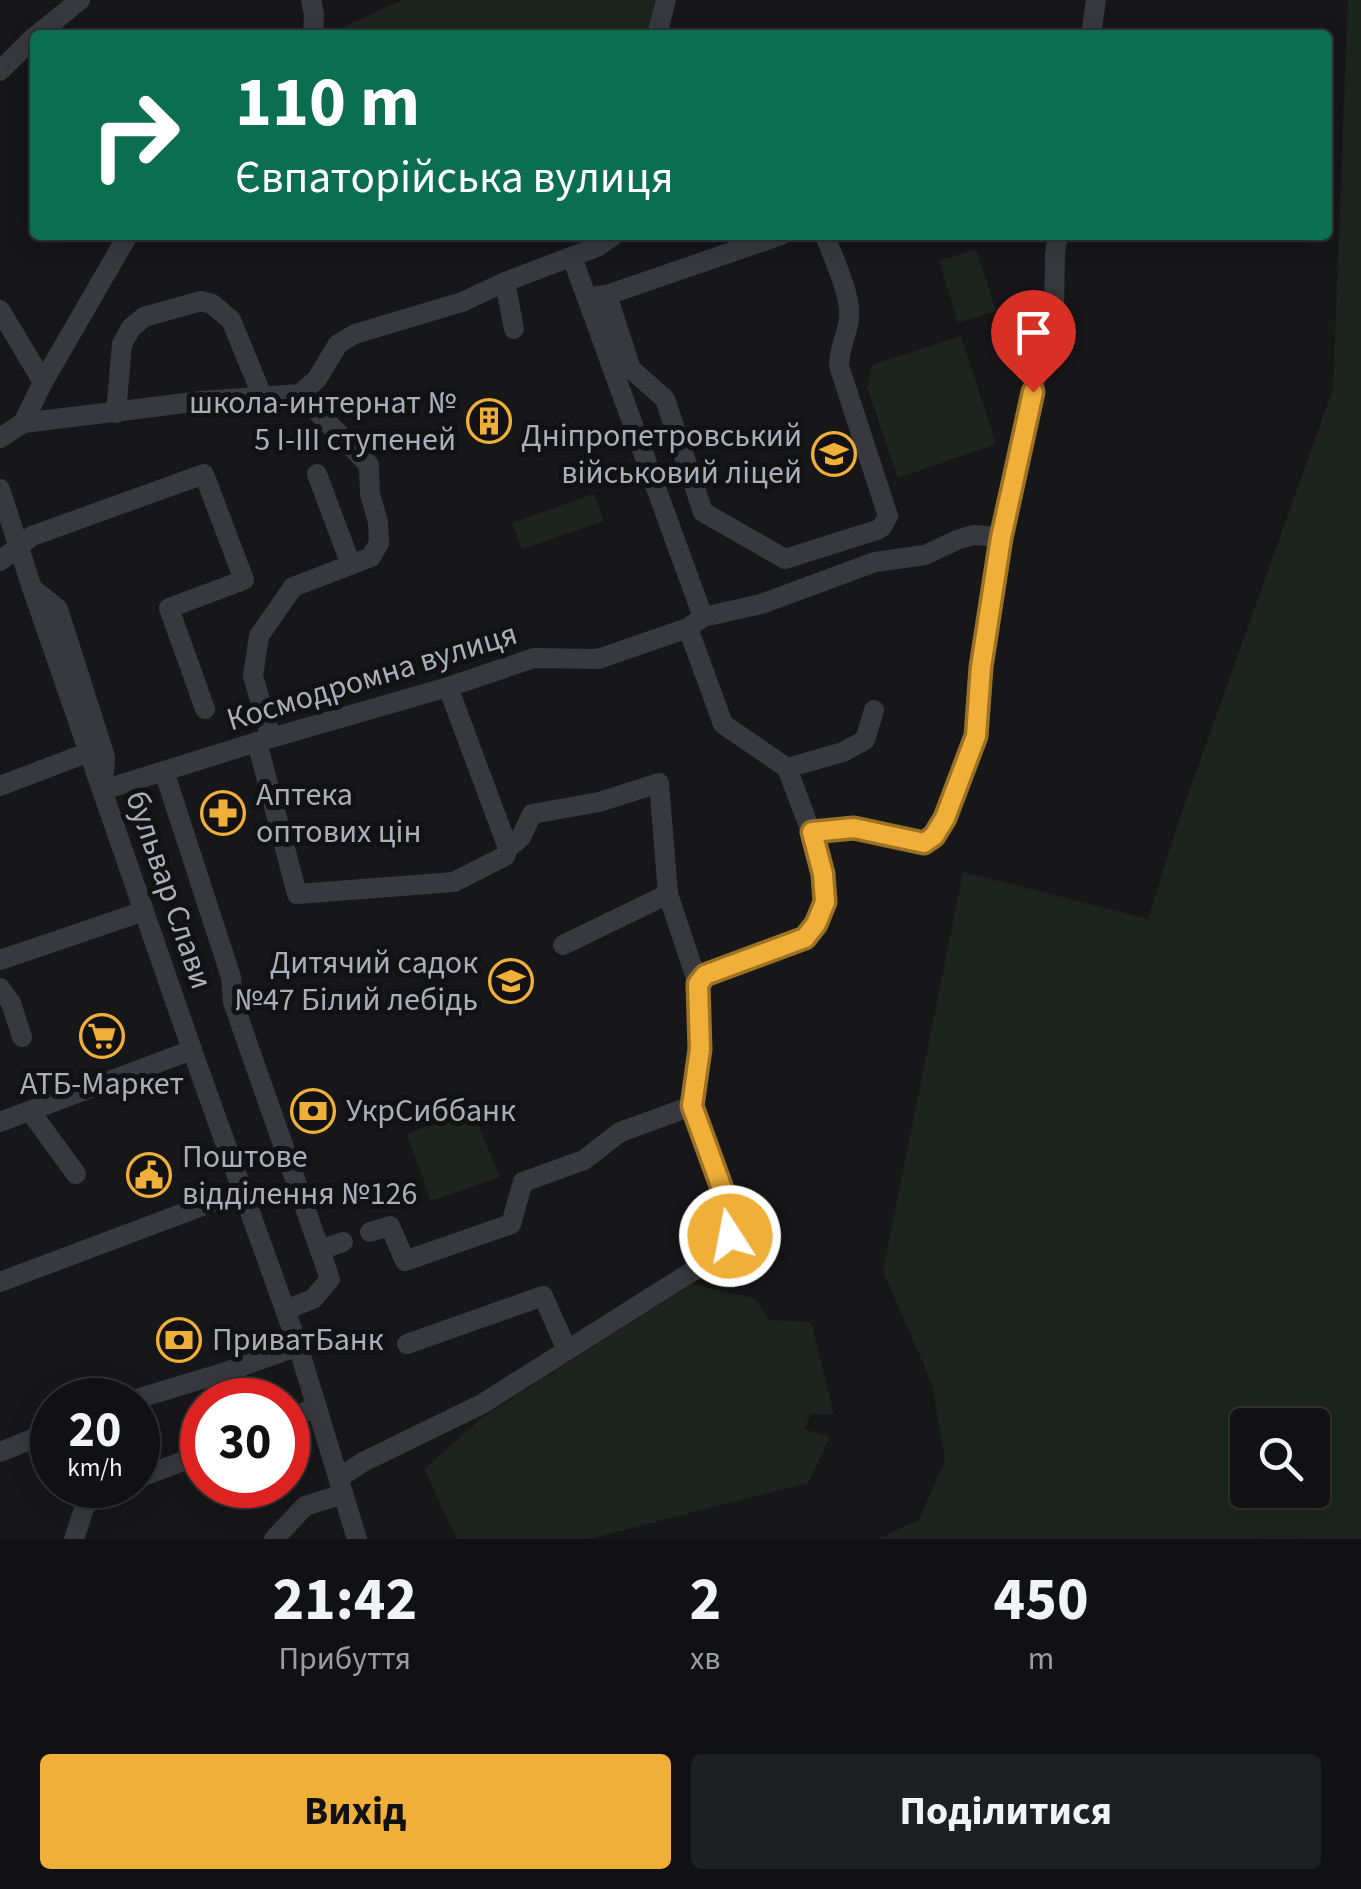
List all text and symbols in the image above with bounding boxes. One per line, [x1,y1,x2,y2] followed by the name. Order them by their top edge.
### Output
[235,53,420,153] text: 110 m
[70,70,200,200] icon: right
[235,146,674,210] text: Євпаторійська вулиця
[991,290,1076,393] pin
[1006,305,1061,360] icon: arrive
[189,380,456,463] place label: школа-интернат № 5 I-III ступеней
[466,398,512,444] building icon: школа-интернат № 5 I-III ступеней
[521,413,802,496] place label: Дніпропетровський військовий ліцей
[811,431,857,477] school or university icon: Дніпропетровський військовий ліцей
[221,611,523,743] street label: Космодромна вулиця
[256,772,421,855] place label: Аптека оптових цін
[114,785,224,995] street label: бульвар Слави
[200,790,246,836] pharmacy icon: Аптека оптових цін
[234,940,478,1023] place label: Дитячий садок №47 Білий лебідь
[488,958,534,1004] school or university icon: Дитячий садок №47 Білий лебідь
[79,1013,125,1059] supermarket icon: АТБ-Маркет
[20,1061,184,1107] place label: АТБ-Маркет
[290,1088,336,1134] bank icon: УкрСиббанк
[346,1088,516,1134] place label: УкрСиббанк
[182,1134,417,1217] place label: Поштове відділення №126
[126,1152,172,1198] public building icon: Поштове відділення №126
[678,1184,782,1288] position arrow
[156,1317,202,1363] bank icon: ПриватБанк
[212,1317,384,1363] place label: ПриватБанк
[180,1378,310,1508] speed limit sign: 30
[69,1395,121,1466] text: 20
[1230,1408,1330,1508] map controls
[1230,1408,1330,1508] button: search
[67,1450,123,1486] text: km/h
[272,1558,417,1643] text: 21:42
[689,1558,721,1643] text: 2
[994,1558,1089,1643] text: 450
[278,1636,411,1682] text: Прибуття
[690,1636,721,1682] text: хв
[1028,1636,1054,1682] text: m
[40,1754,671,1869] button: Вихід
[691,1754,1321,1869] button: Поділитися

